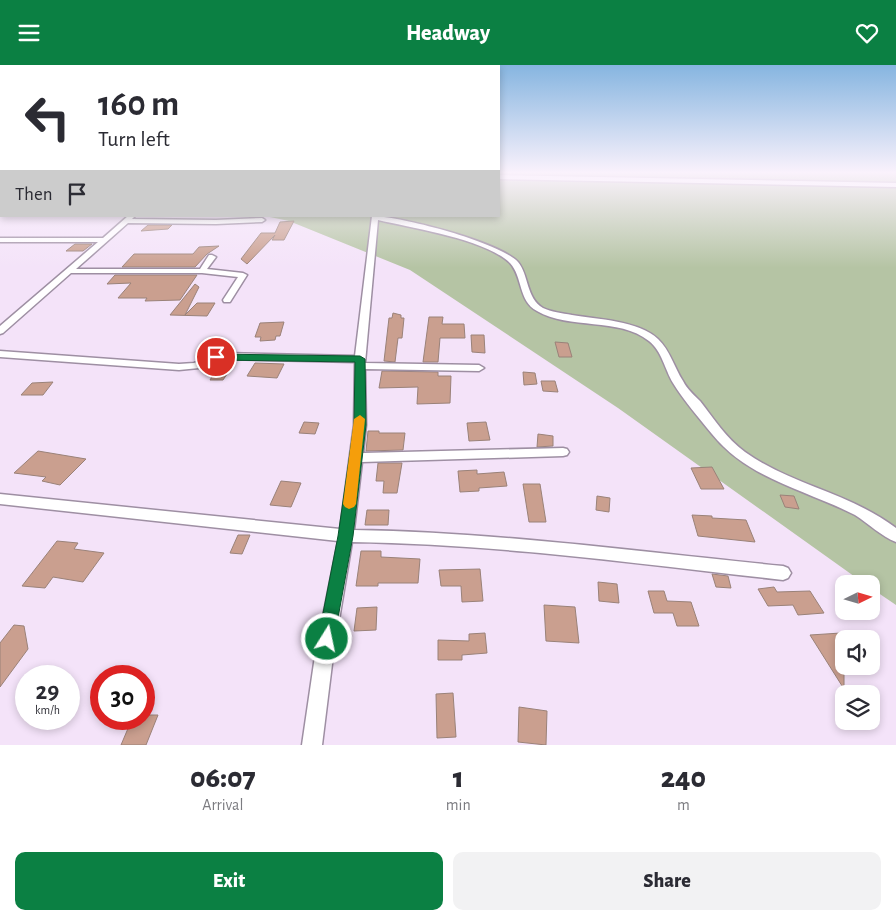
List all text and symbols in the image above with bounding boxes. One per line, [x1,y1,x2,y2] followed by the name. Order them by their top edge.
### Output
[15,19,43,47] icon: menu
[853,19,881,47] icon: heart
[406,22,490,44] text: Headway
[15,85,80,150] icon: left
[98,87,179,122] text: 160 m
[98,128,170,150] text: Turn left
[63,180,91,208] icon: arrive
[15,185,53,204] text: Then
[195,336,237,378] pin
[202,343,230,371] icon: arrive
[835,575,880,620] north arrow
[835,575,880,730] map controls
[300,612,352,664] position arrow
[835,630,880,675] button: sound
[90,665,155,730] speed limit sign: 30
[36,679,59,704] text: 29
[835,685,880,730] button: layers
[35,704,60,716] text: km/h
[190,763,256,793] text: 06:07
[453,763,464,793] text: 1
[661,763,706,793] text: 240
[202,797,243,813] text: Arrival
[446,797,471,813] text: min
[677,797,690,813] text: m
[15,852,443,910] button: Exit
[453,852,881,910] button: Share

